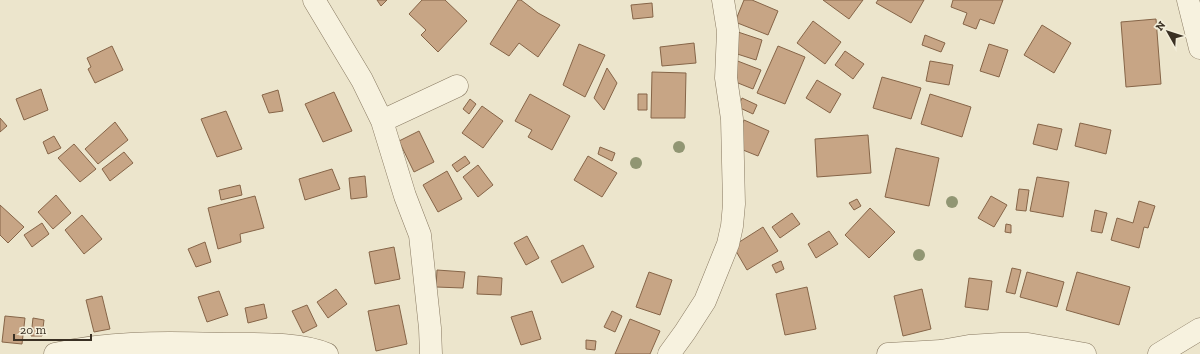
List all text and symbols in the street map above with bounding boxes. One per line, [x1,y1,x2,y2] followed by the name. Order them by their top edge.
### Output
[1148,12,1188,52] north arrow
[1153,18,1169,33] text: N
[14,316,91,342] scale bar
[20,323,47,337] text: 20 m

